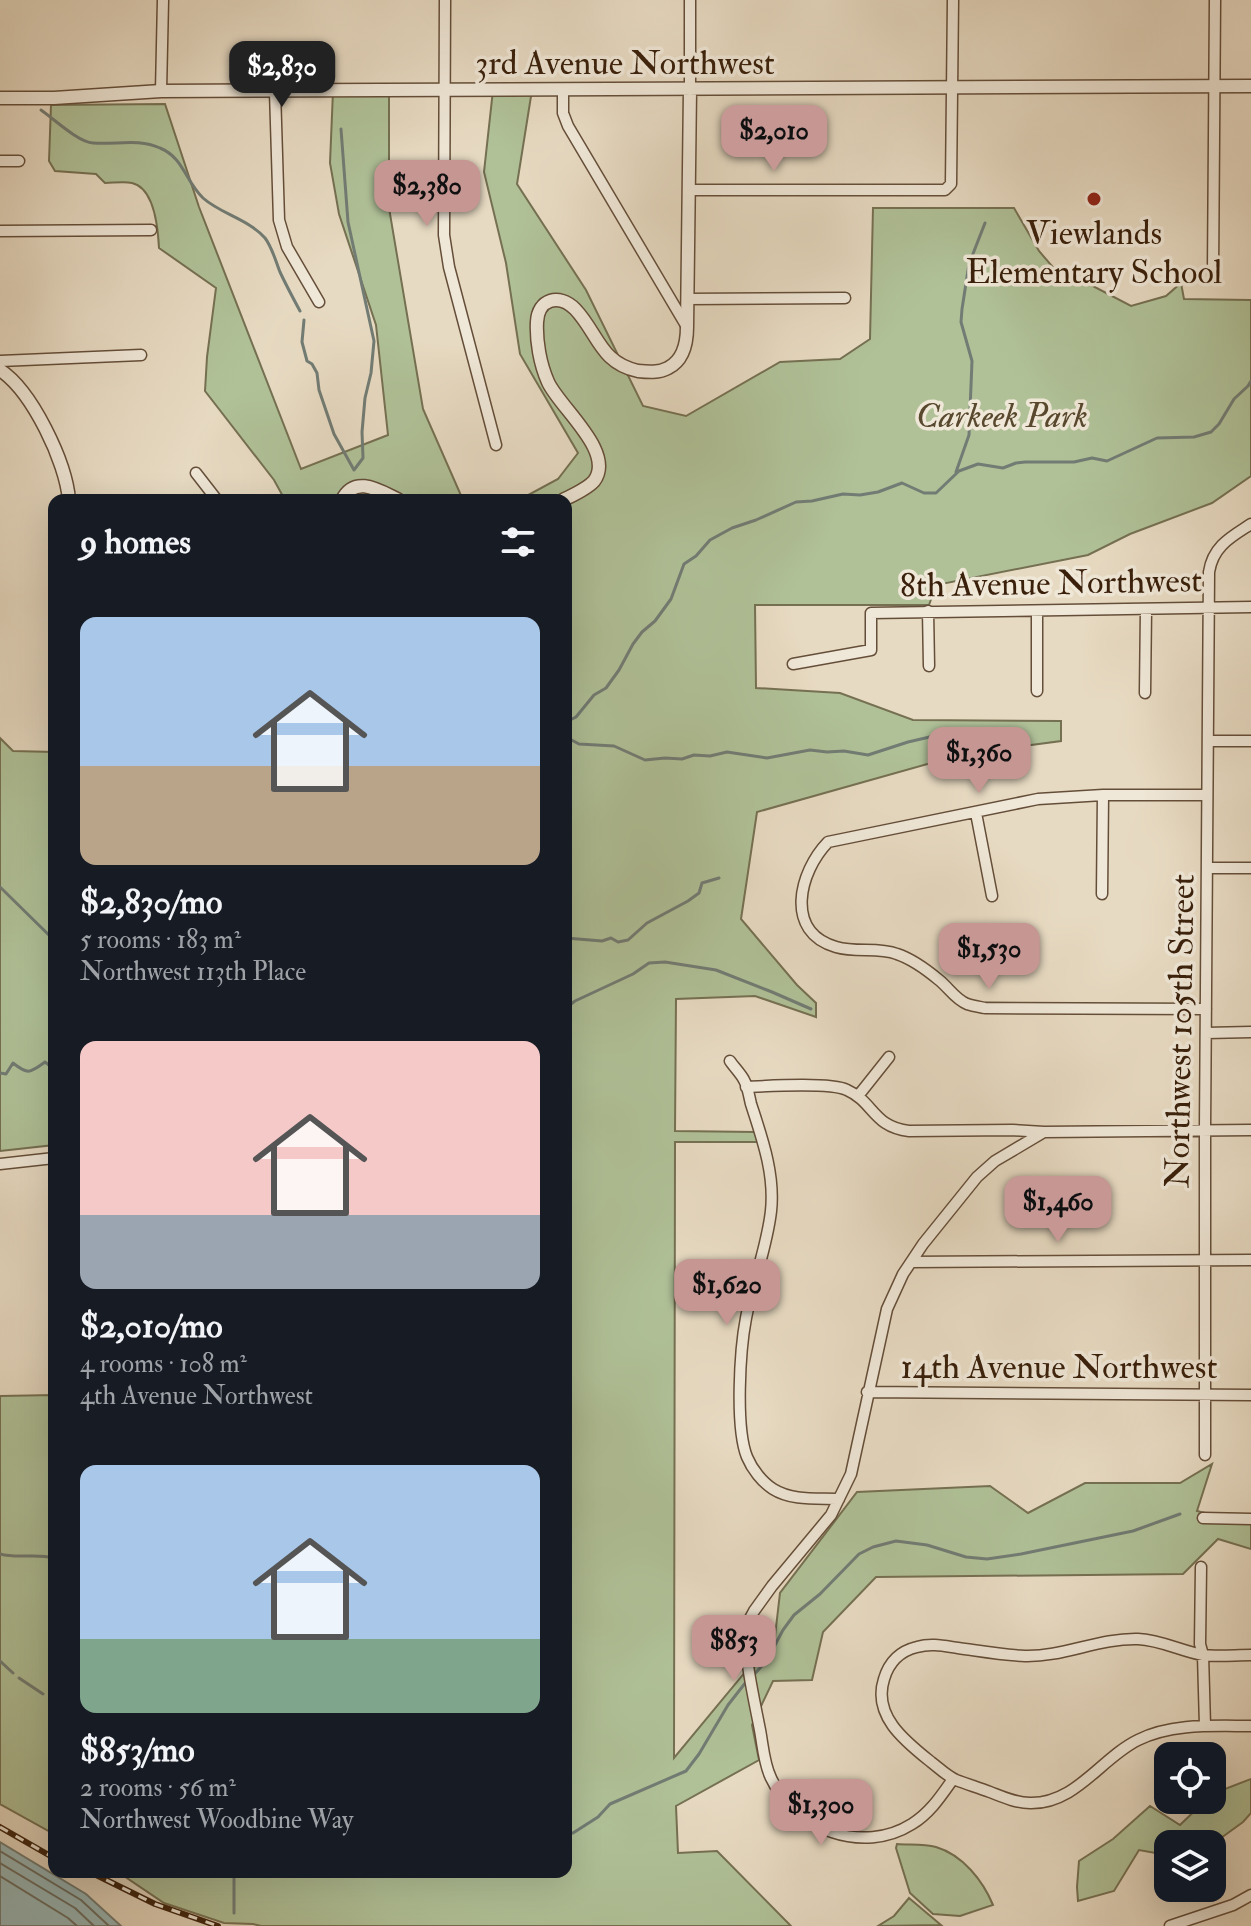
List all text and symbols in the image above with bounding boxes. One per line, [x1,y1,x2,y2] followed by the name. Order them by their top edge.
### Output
[217,41,347,109] pin: $2,830
[475,42,775,85] street label: 3rd Avenue Northwest
[247,51,317,83] text: $2,830
[709,105,839,173] pin: $2,010
[739,115,809,147] text: $2,010
[362,160,492,228] pin: $2,380
[392,170,462,202] text: $2,380
[1085,190,1103,208] marker: Viewlands Elementary School
[966,212,1223,294] place label: Viewlands Elementary School
[916,395,1088,438] park label: Carkeek Park
[496,520,540,564] icon: filters
[80,521,191,564] text: 9 homes
[900,559,1203,608] street label: 8th Avenue Northwest
[238,669,382,813] icon: home
[914,727,1044,795] pin: $1,360
[946,737,1012,769] text: $1,360
[1156,874,1205,1188] street label: Northwest 105th Street
[80,881,222,924] text: $2,830/mo
[924,923,1054,991] pin: $1,530
[80,924,241,956] text: 5 rooms · 183 m²
[957,933,1021,965] text: $1,530
[80,956,306,988] text: Northwest 113th Place
[238,1093,382,1237] icon: home
[993,1176,1123,1244] pin: $1,460
[1022,1186,1094,1218] text: $1,460
[662,1259,792,1327] pin: $1,620
[692,1269,762,1301] text: $1,620
[80,1305,223,1348] text: $2,010/mo
[901,1346,1217,1389] street label: 14th Avenue Northwest
[80,1348,247,1380] text: 4 rooms · 108 m²
[80,1380,313,1412] text: 4th Avenue Northwest
[238,1517,382,1661] icon: home
[687,1615,781,1683] pin: $853
[710,1625,758,1657] text: $853
[80,1729,195,1772] text: $853/mo
[1154,1742,1226,1902] map controls
[1154,1742,1226,1814] button: locate
[80,1772,236,1804] text: 2 rooms · 56 m²
[756,1779,886,1847] pin: $1,300
[788,1789,854,1821] text: $1,300
[80,1804,354,1836] text: Northwest Woodbine Way
[1154,1830,1226,1902] button: layers

